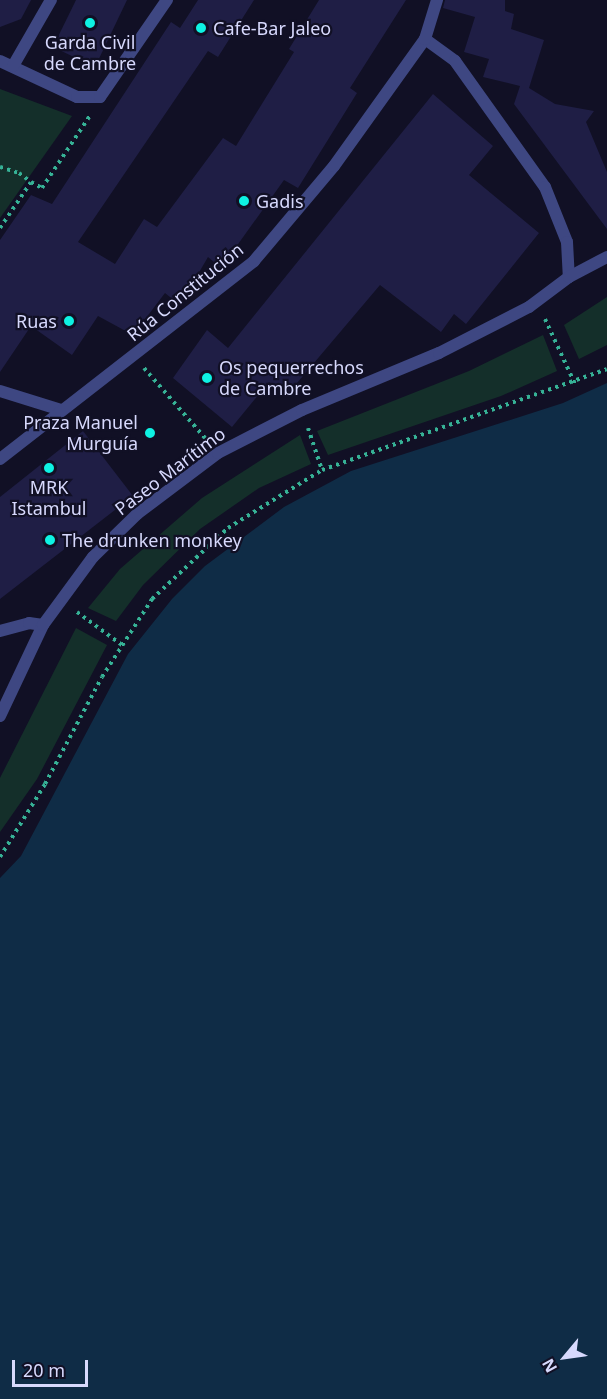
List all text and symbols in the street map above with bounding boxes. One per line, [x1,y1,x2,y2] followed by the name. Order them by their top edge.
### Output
[83,16,97,30] marker: Garda Civil de Cambre
[213,17,331,39] place label: Cafe-Bar Jaleo
[194,21,208,35] marker: Cafe-Bar Jaleo
[44,32,136,74] place label: Garda Civil de Cambre
[256,190,304,212] place label: Gadis
[237,194,251,208] marker: Gadis
[123,239,247,345] street label: Rúa Constitución
[16,310,57,332] place label: Ruas
[62,314,76,328] marker: Ruas
[219,357,364,400] place label: Os pequerrechos de Cambre
[200,371,214,385] marker: Os pequerrechos de Cambre
[23,412,138,454] place label: Praza Manuel Murguía
[111,422,229,520] street label: Paseo Marítimo
[143,426,157,440] marker: Praza Manuel Murguía
[42,461,56,475] marker: MRK Istambul
[12,477,86,520] place label: MRK Istambul
[62,529,242,551] place label: The drunken monkey
[43,533,57,547] marker: The drunken monkey
[535,1327,595,1387] north arrow
[15,1348,92,1386] scale bar
[536,1355,562,1377] text: N
[23,1358,65,1382] text: 20 m

